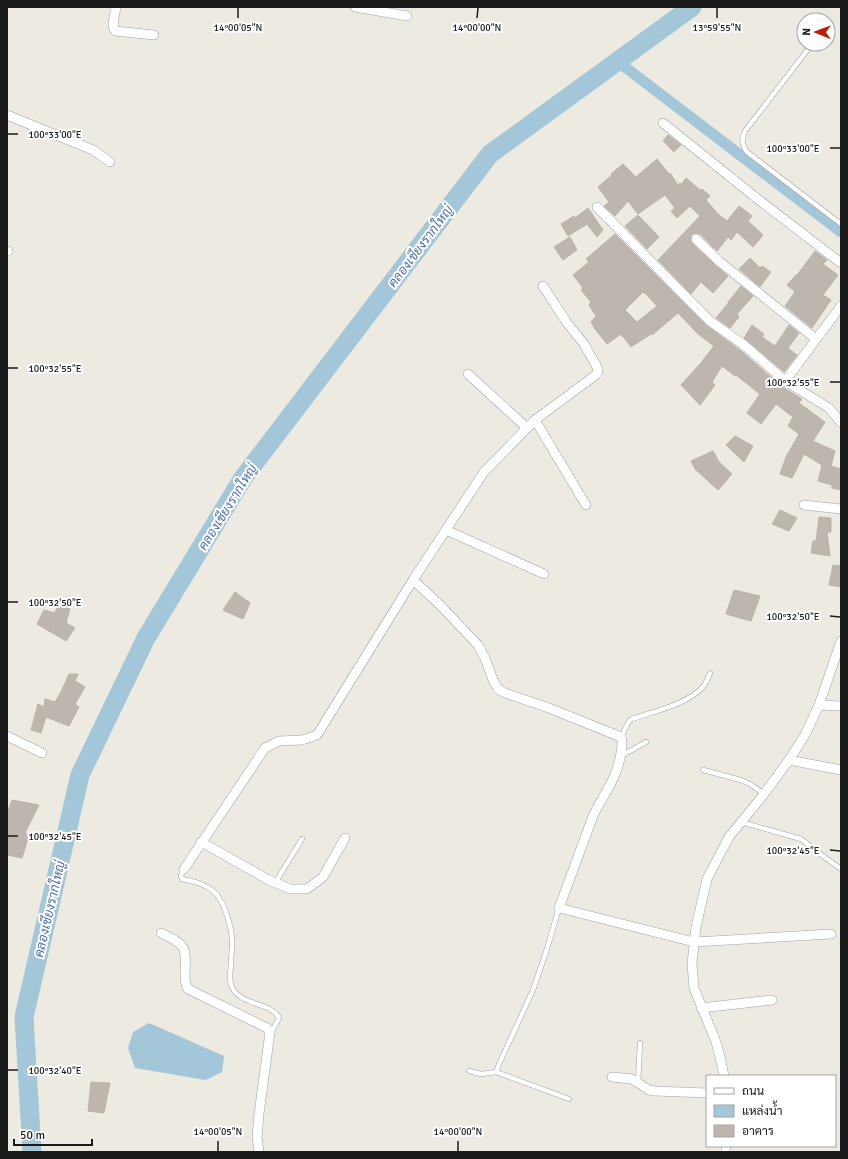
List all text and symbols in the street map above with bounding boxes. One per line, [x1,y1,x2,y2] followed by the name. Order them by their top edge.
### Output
[796,12,836,52] north arrow
[214,22,262,34] text: 14°00'05"N
[453,22,501,34] text: 14°00'00"N
[693,22,741,34] text: 13°59'55"N
[800,28,813,36] text: N
[28,129,82,141] text: 100°33'00"E
[766,143,820,155] text: 100°33'00"E
[383,200,457,291] water label: คลองเชียงรากใหญ่
[28,363,82,375] text: 100°32'55"E
[766,377,820,389] text: 100°32'55"E
[193,460,261,553] water label: คลองเชียงรากใหญ่
[28,597,82,609] text: 100°32'50"E
[766,611,820,623] text: 100°32'50"E
[28,831,82,843] text: 100°32'45"E
[766,845,820,857] text: 100°32'45"E
[29,858,69,959] water label: คลองเชียงรากใหญ่
[28,1065,82,1077] text: 100°32'40"E
[706,1075,836,1147] legend
[742,1084,765,1099] text: ถนน
[742,1100,782,1119] text: แหล่งน้ำ
[14,1121,92,1147] scale bar
[742,1124,774,1139] text: อาคาร
[194,1126,242,1138] text: 14°00'05"N
[434,1126,482,1138] text: 14°00'00"N
[20,1128,45,1143] text: 50 m

